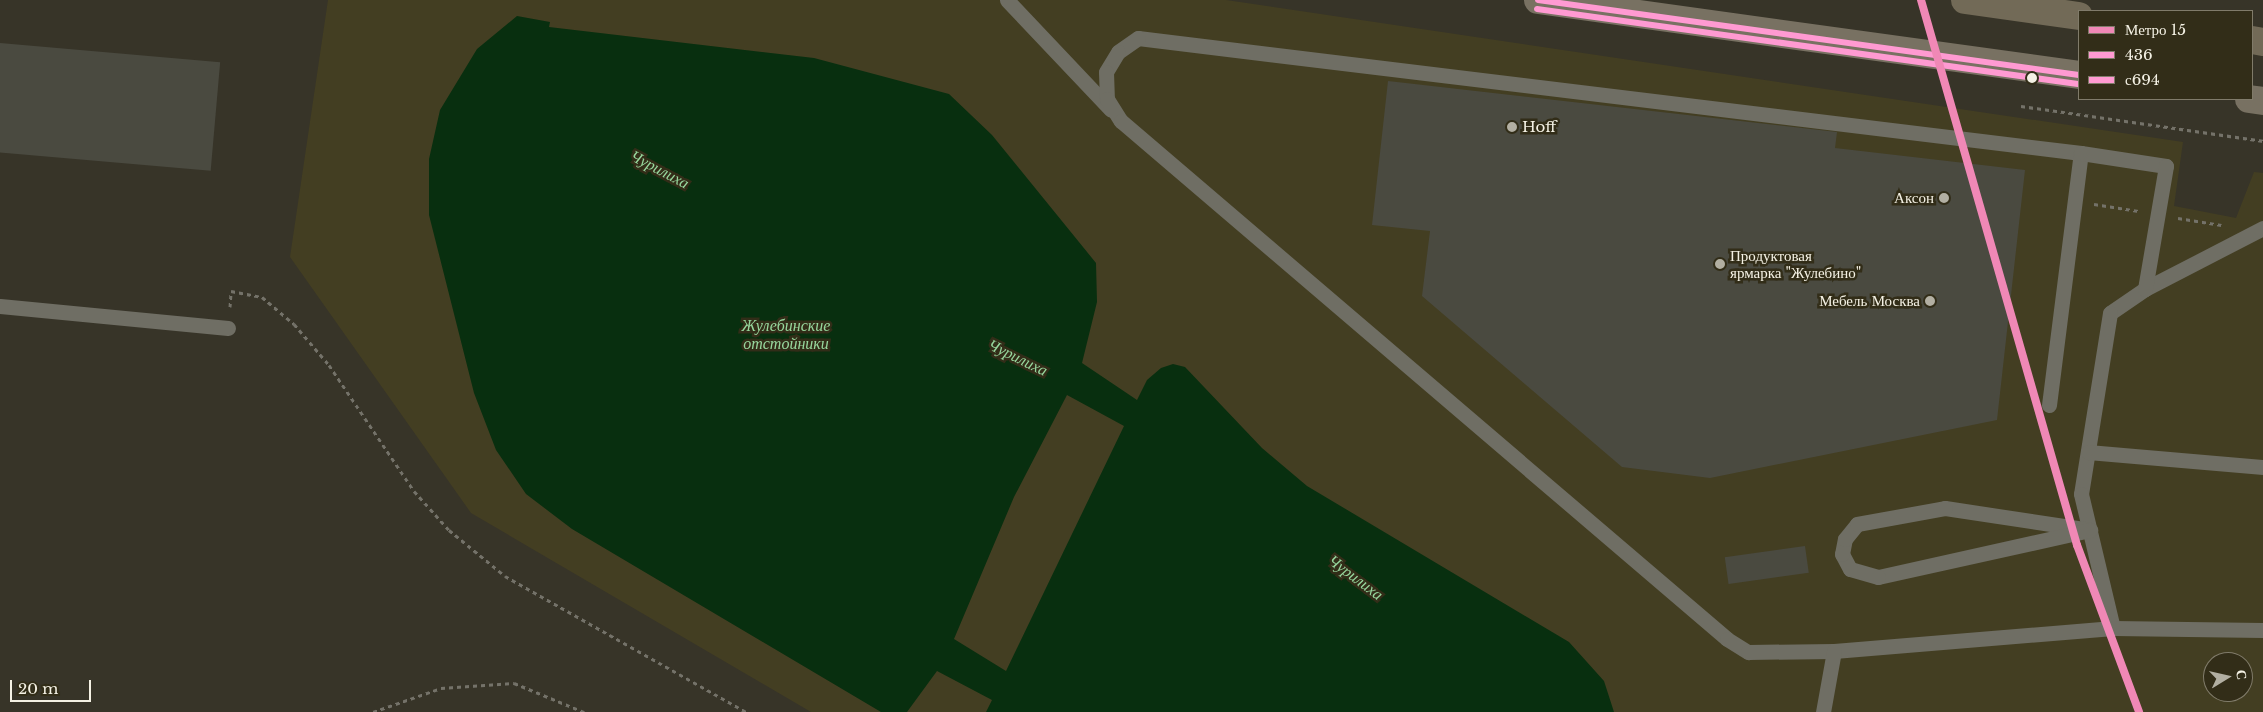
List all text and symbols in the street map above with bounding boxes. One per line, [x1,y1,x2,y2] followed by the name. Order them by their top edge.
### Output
[2078,10,2253,100] legend
[2125,20,2186,39] text: Метро 15
[2125,45,2153,64] text: 436
[2125,70,2160,89] text: с694
[2027,73,2037,83] unlabelled marker
[1522,118,1556,136] place label: Hoff
[1506,121,1518,133] marker: Hoff
[627,146,693,192] water label: Чурилиха
[1894,189,1934,207] place label: Аксон
[1938,192,1950,204] marker: Аксон
[1730,246,1862,281] place label: Продуктовая ярмарка "Жулебино"
[1714,258,1726,270] marker: Продуктовая ярмарка "Жулебино"
[1819,292,1920,310] place label: Мебель Москва
[1924,295,1936,307] marker: Мебель Москва
[742,315,830,353] water label: Жулебинские отстойники
[985,334,1051,380] water label: Чурилиха
[1325,550,1387,604] water label: Чурилиха
[2203,652,2253,702] north arrow
[2232,668,2252,681] text: С
[12,670,94,702] scale bar
[18,679,58,698] text: 20 m

